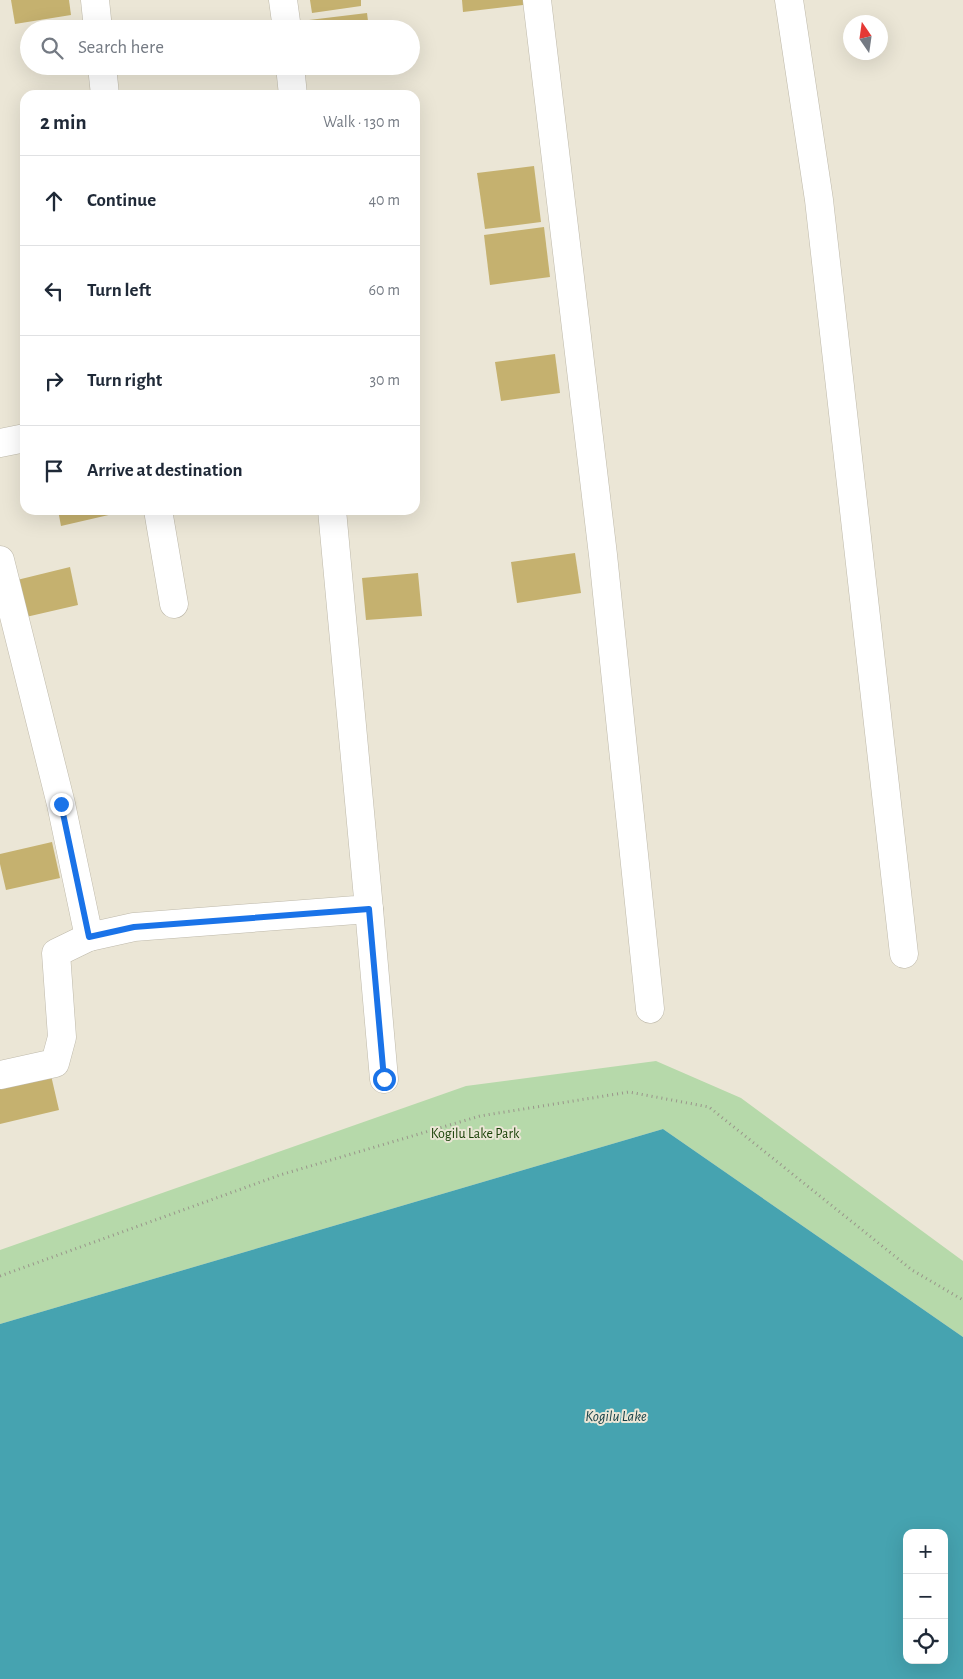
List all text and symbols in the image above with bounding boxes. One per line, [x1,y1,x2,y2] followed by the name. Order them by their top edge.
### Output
[843,15,888,60] north arrow
[20,20,420,75] search box
[38,34,66,62] icon: search
[78,38,164,57] text: Search here
[40,112,87,133] text: 2 min
[323,114,400,130] text: Walk · 130 m
[40,187,68,215] icon: ahead
[87,191,156,210] text: Continue
[368,192,400,208] text: 40 m
[40,277,68,305] icon: left
[87,281,151,300] text: Turn left
[369,282,400,298] text: 60 m
[40,367,68,395] icon: right
[87,371,162,390] text: Turn right
[370,372,400,388] text: 30 m
[40,457,68,485] icon: arrive
[87,461,243,480] text: Arrive at destination
[50,793,73,816] route end
[373,1068,396,1091] route start
[431,1127,520,1141] park label: Kogilu Lake Park
[585,1409,647,1424] water label: Kogilu Lake
[903,1529,948,1664] map controls
[903,1529,948,1574] button: +
[903,1574,948,1619] button: −
[903,1619,948,1664] button: locate

